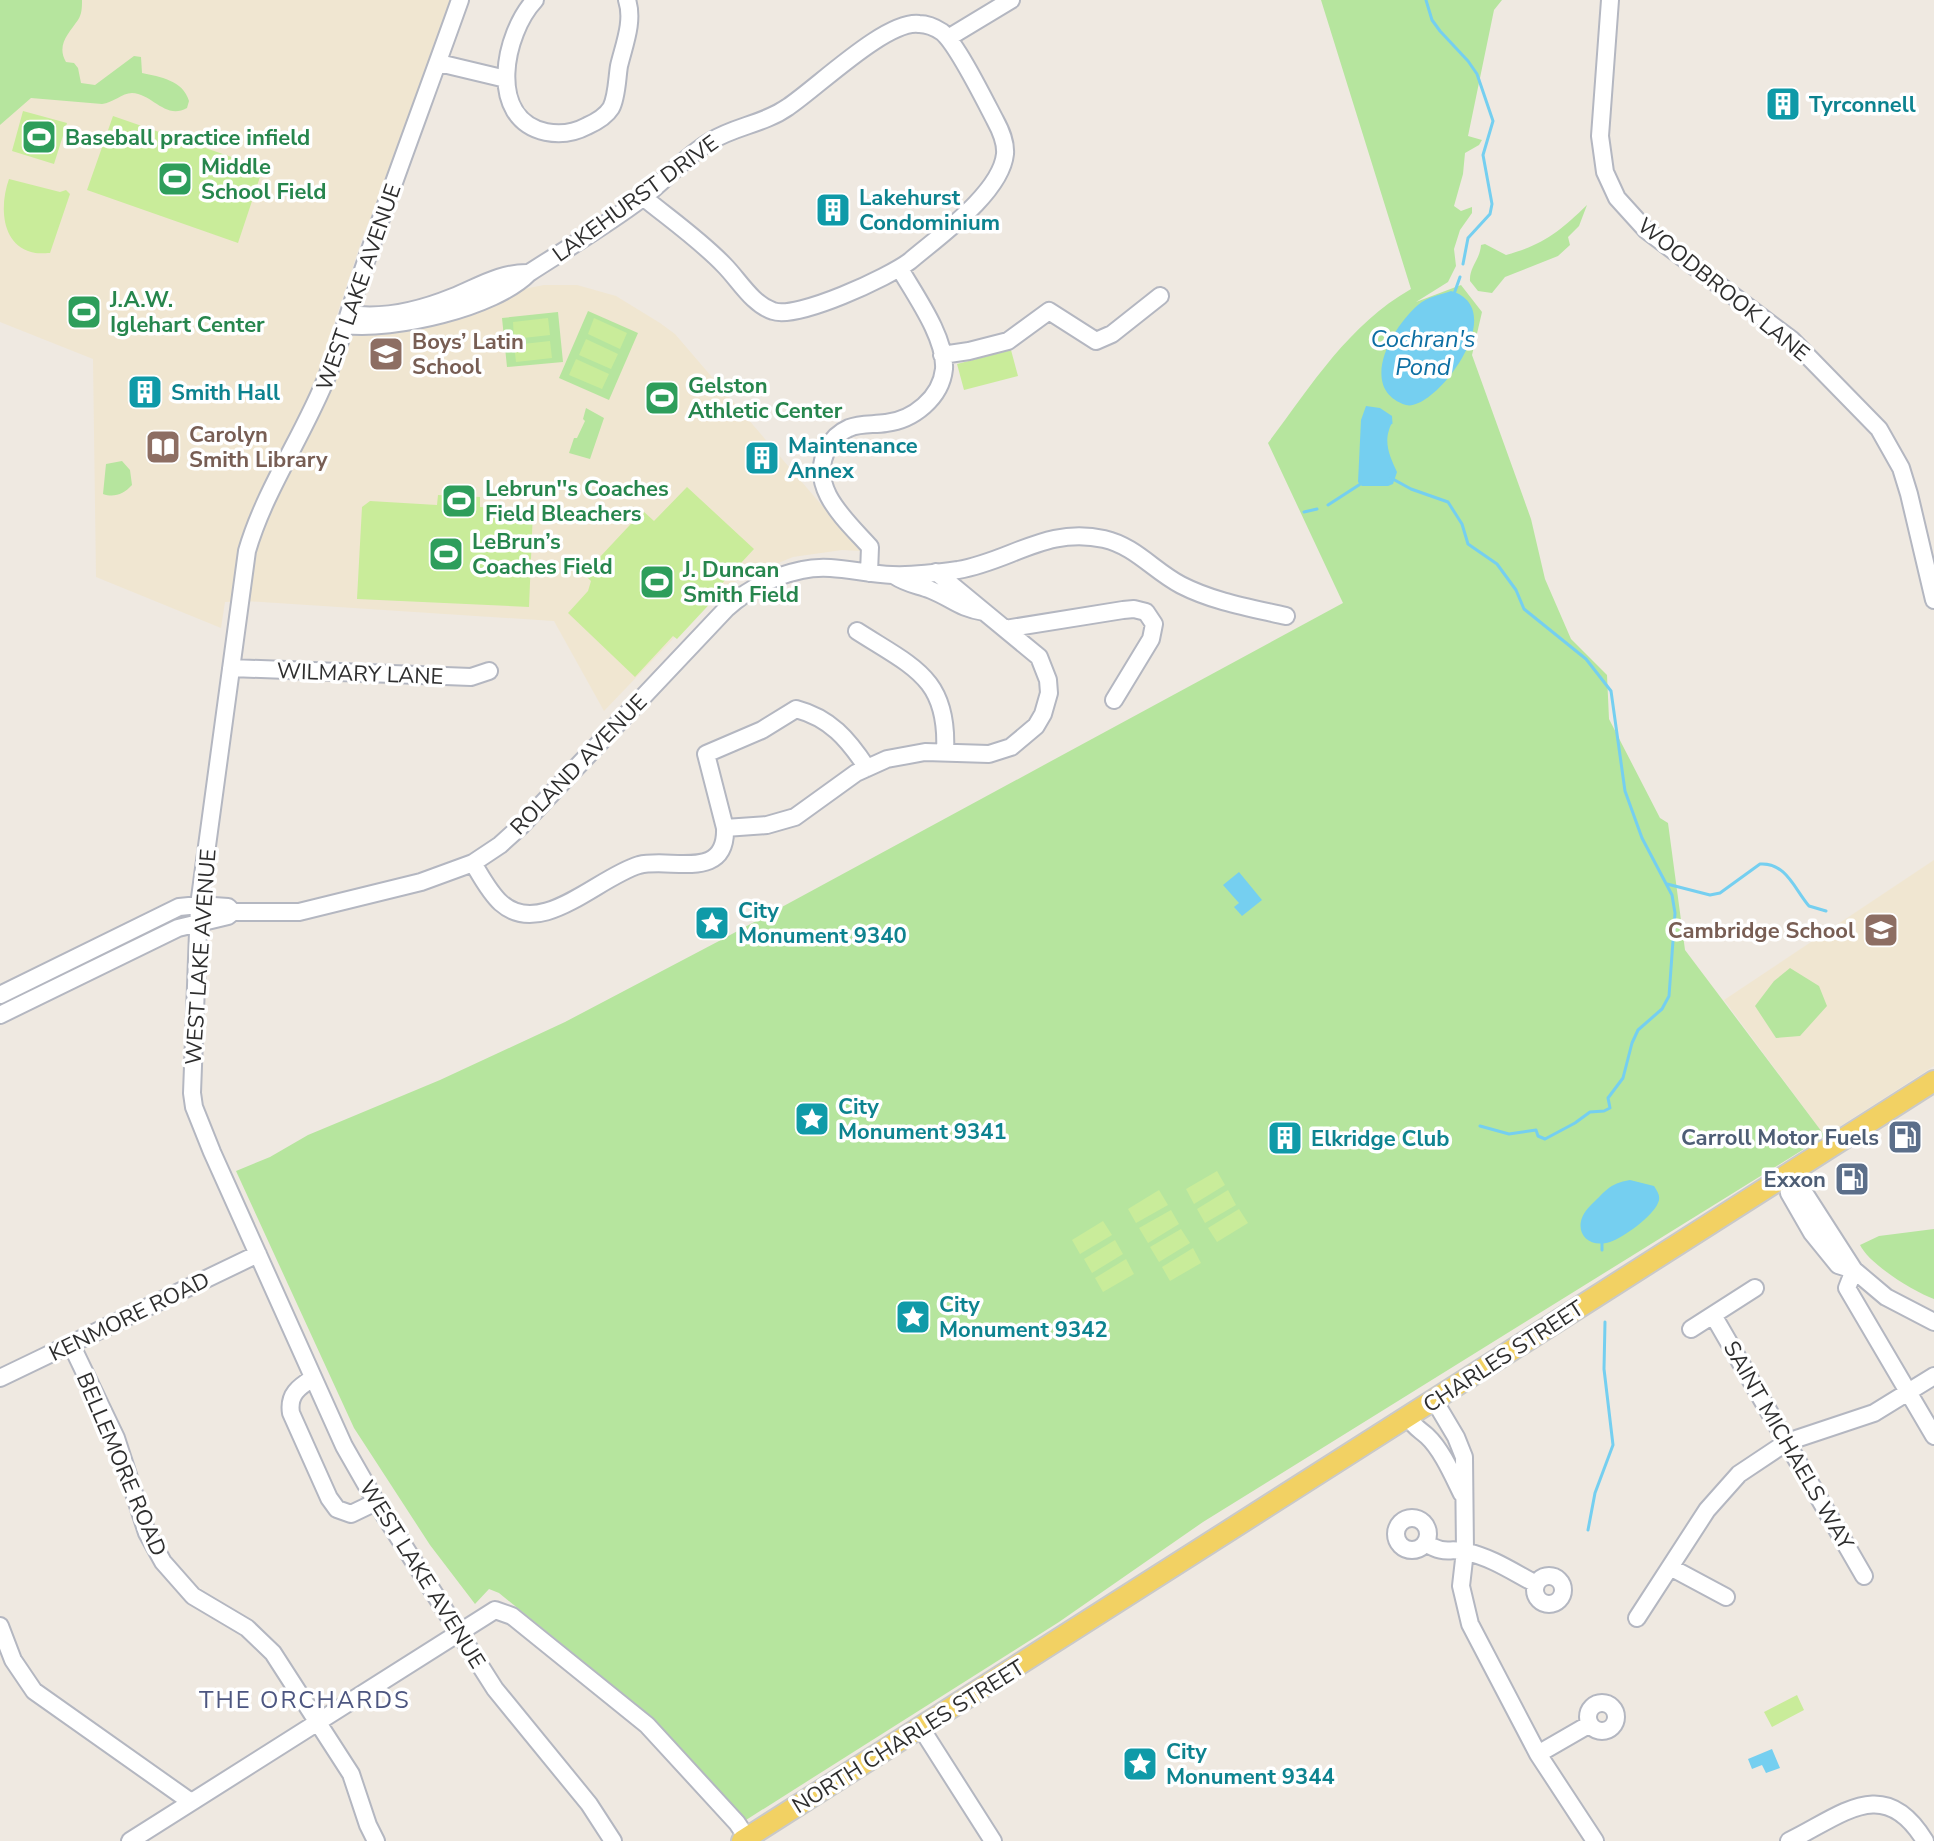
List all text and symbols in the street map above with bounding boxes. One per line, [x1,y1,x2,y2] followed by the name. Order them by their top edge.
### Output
[1764,85,1802,123] building icon: Tyrconnell
[1809,90,1916,120] place label: Tyrconnell
[20,118,58,156] sports icon: Baseball practice infield
[65,123,310,153] place label: Baseball practice infield
[547,128,725,269] street label: LAKEHURST DRIVE
[201,152,326,207] place label: Middle School Field
[156,160,194,198] sports icon: Middle School Field
[309,180,408,395] street label: WEST LAKE AVENUE
[859,183,1000,238] place label: Lakehurst Condominium
[814,191,852,229] building icon: Lakehurst Condominium
[1631,211,1816,369] street label: WOODBROOK LANE
[109,285,265,340] place label: J.A.W. Iglehart Center
[65,293,103,331] sports icon: J.A.W. Iglehart Center
[1370,323,1476,383] water label: Cochran's Pond
[412,327,524,382] place label: Boys’ Latin School
[367,335,405,373] school or university icon: Boys’ Latin School
[688,371,843,426] place label: Gelston Athletic Center
[126,373,164,411] building icon: Smith Hall
[171,378,280,408] place label: Smith Hall
[643,379,681,417] sports icon: Gelston Athletic Center
[189,420,328,475] place label: Carolyn Smith Library
[144,428,182,466] library icon: Carolyn Smith Library
[788,431,918,486] place label: Maintenance Annex
[743,439,781,477] building icon: Maintenance Annex
[485,474,669,529] place label: Lebrun''s Coaches Field Bleachers
[440,482,478,520] sports icon: Lebrun''s Coaches Field Bleachers
[472,527,613,582] place label: LeBrun’s Coaches Field
[427,535,465,573] sports icon: LeBrun’s Coaches Field
[682,555,799,610] place label: J. Duncan Smith Field
[638,563,676,601] sports icon: J. Duncan Smith Field
[276,656,444,692] street label: WILMARY LANE
[504,688,654,842] street label: ROLAND AVENUE
[178,848,224,1066] street label: WEST LAKE AVENUE
[738,896,907,951] place label: City Monument 9340
[693,904,731,942] place icon: City Monument 9340
[1862,911,1900,949] school or university icon: Cambridge School
[1668,916,1855,946] place label: Cambridge School
[838,1092,1007,1147] place label: City Monument 9341
[793,1100,831,1138] place icon: City Monument 9341
[1886,1118,1924,1156] fuel station icon: Carroll Motor Fuels
[1266,1119,1304,1157] building icon: Elkridge Club
[1681,1123,1879,1153] place label: Carroll Motor Fuels
[1311,1124,1449,1154] place label: Elkridge Club
[1833,1160,1871,1198] fuel station icon: Exxon
[1764,1165,1826,1195] place label: Exxon
[44,1265,215,1369] street label: KENMORE ROAD
[939,1290,1108,1345] place label: City Monument 9342
[1417,1293,1590,1420] street label: CHARLES STREET
[894,1298,932,1336] place icon: City Monument 9342
[1716,1336,1861,1556] street label: SAINT MICHAELS WAY
[69,1368,173,1561] street label: BELLEMORE ROAD
[352,1475,492,1674] street label: WEST LAKE AVENUE
[787,1652,1031,1821] street label: NORTH CHARLES STREET
[199,1684,411,1716] district label: THE ORCHARDS
[1166,1737,1335,1792] place label: City Monument 9344
[1121,1745,1159,1783] place icon: City Monument 9344

